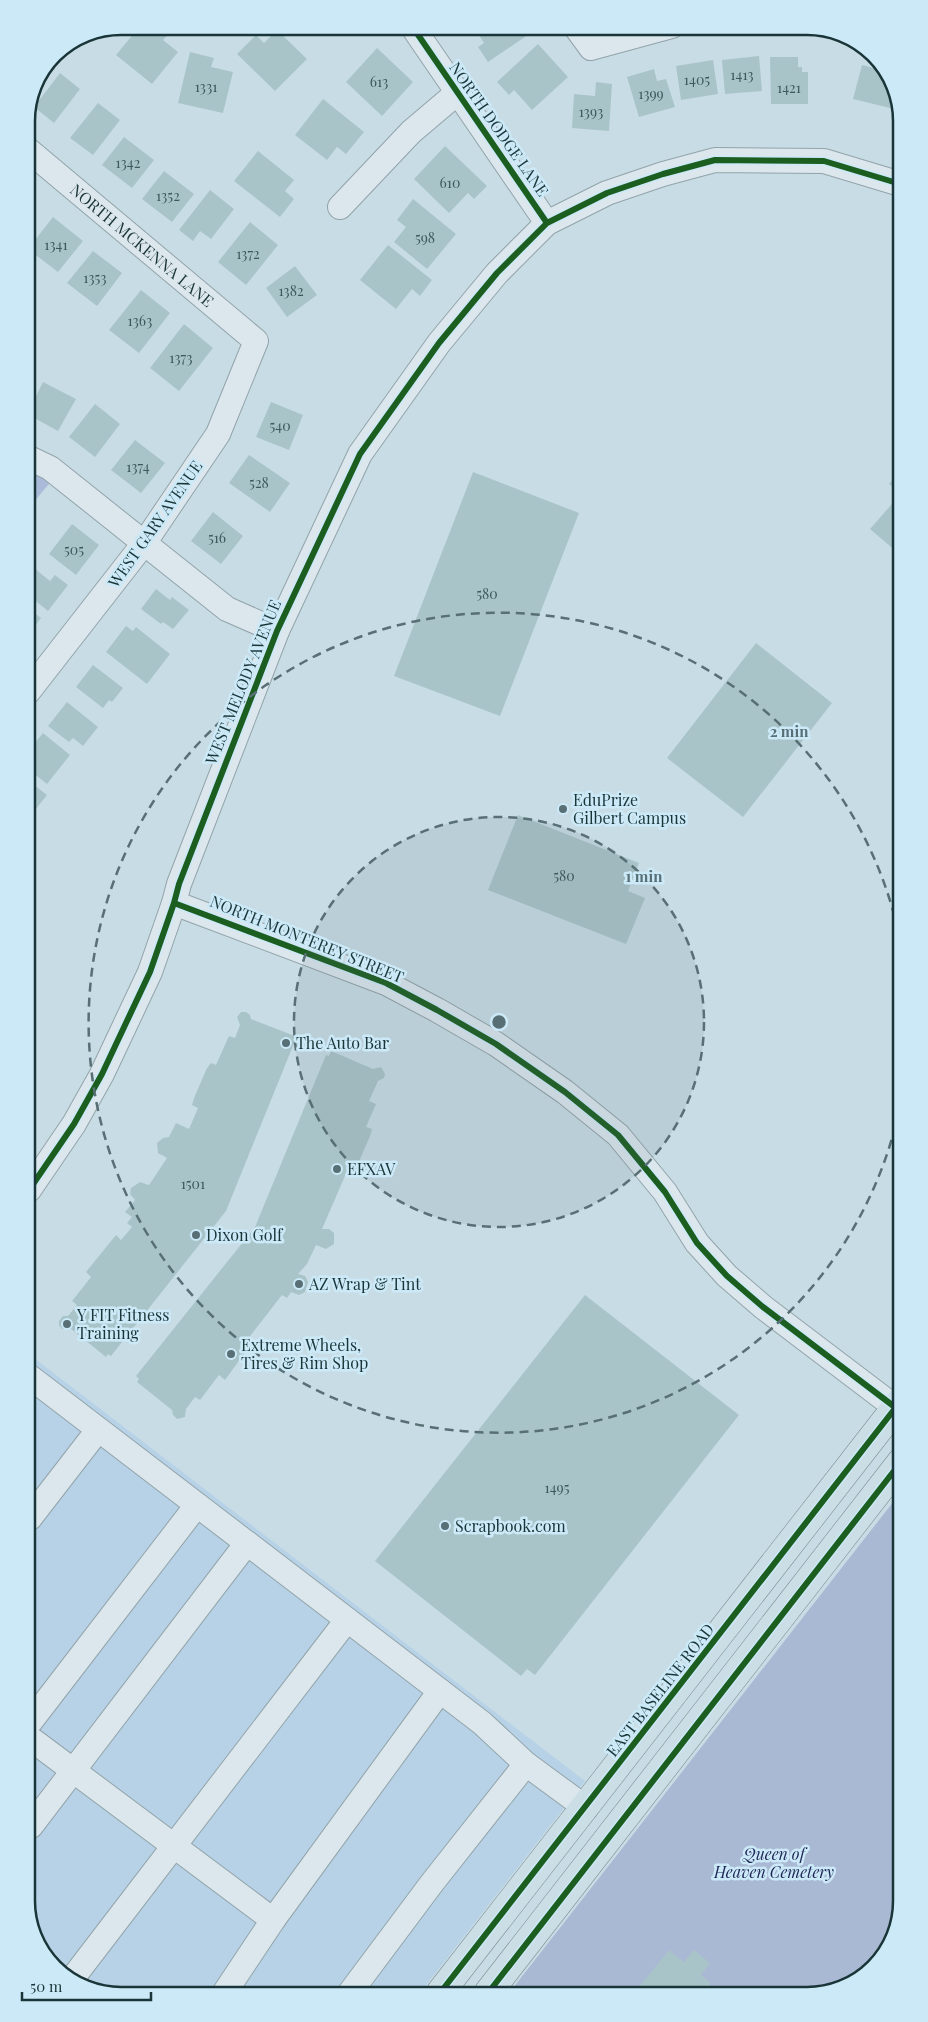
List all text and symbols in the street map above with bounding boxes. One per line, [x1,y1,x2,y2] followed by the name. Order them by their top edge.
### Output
[445,57,554,200] street label: NORTH DODGE LANE
[730,65,754,84] house number: 1413
[684,70,710,89] house number: 1405
[370,72,388,91] house number: 613
[195,77,217,96] house number: 1331
[777,78,801,97] house number: 1421
[638,84,664,103] house number: 1399
[579,102,603,121] house number: 1393
[116,153,141,172] house number: 1342
[440,173,460,192] house number: 610
[66,179,218,311] street label: NORTH MCKENNA LANE
[156,186,180,205] house number: 1352
[415,228,435,247] house number: 598
[44,235,68,254] house number: 1341
[236,244,260,263] house number: 1372
[83,268,107,287] house number: 1353
[278,281,304,300] house number: 1382
[128,311,152,330] house number: 1363
[169,348,193,367] house number: 1373
[269,416,291,435] house number: 540
[102,456,206,592] street label: WEST GARY AVENUE
[126,457,150,476] house number: 1374
[249,473,269,492] house number: 528
[208,528,226,547] house number: 516
[64,540,84,559] house number: 505
[476,584,498,603] house number: 580
[199,596,285,768] street label: WEST MELODY AVENUE
[770,721,809,741] text: 2 min
[573,789,686,828] place label: EduPrize Gilbert Campus
[557,803,569,815] marker: EduPrize Gilbert Campus
[553,866,575,885] house number: 580
[626,866,663,886] text: 1 min
[207,890,407,987] street label: NORTH MONTEREY STREET
[490,1013,508,1031] centre of rings
[296,1032,389,1053] place label: The Auto Bar
[280,1037,292,1049] marker: The Auto Bar
[347,1158,396,1179] place label: EFXAV
[331,1163,343,1175] marker: EFXAV
[181,1174,205,1193] house number: 1501
[206,1224,284,1245] place label: Dixon Golf
[190,1229,202,1241] marker: Dixon Golf
[308,1273,421,1294] place label: AZ Wrap & Tint
[293,1278,305,1290] marker: AZ Wrap & Tint
[76,1304,169,1343] place label: Y FIT Fitness Training
[61,1318,73,1330] marker: Y FIT Fitness Training
[241,1334,368,1373] place label: Extreme Wheels, Tires & Rim Shop
[225,1348,237,1360] marker: Extreme Wheels, Tires & Rim Shop
[544,1478,570,1497] house number: 1495
[455,1515,566,1536] place label: Scrapbook.com
[439,1520,451,1532] marker: Scrapbook.com
[601,1619,718,1761] street label: EAST BASELINE ROAD
[713,1843,834,1882] park label: Queen of Heaven Cemetery
[22,1970,151,2002] scale bar
[30,1976,63,1996] text: 50 m

